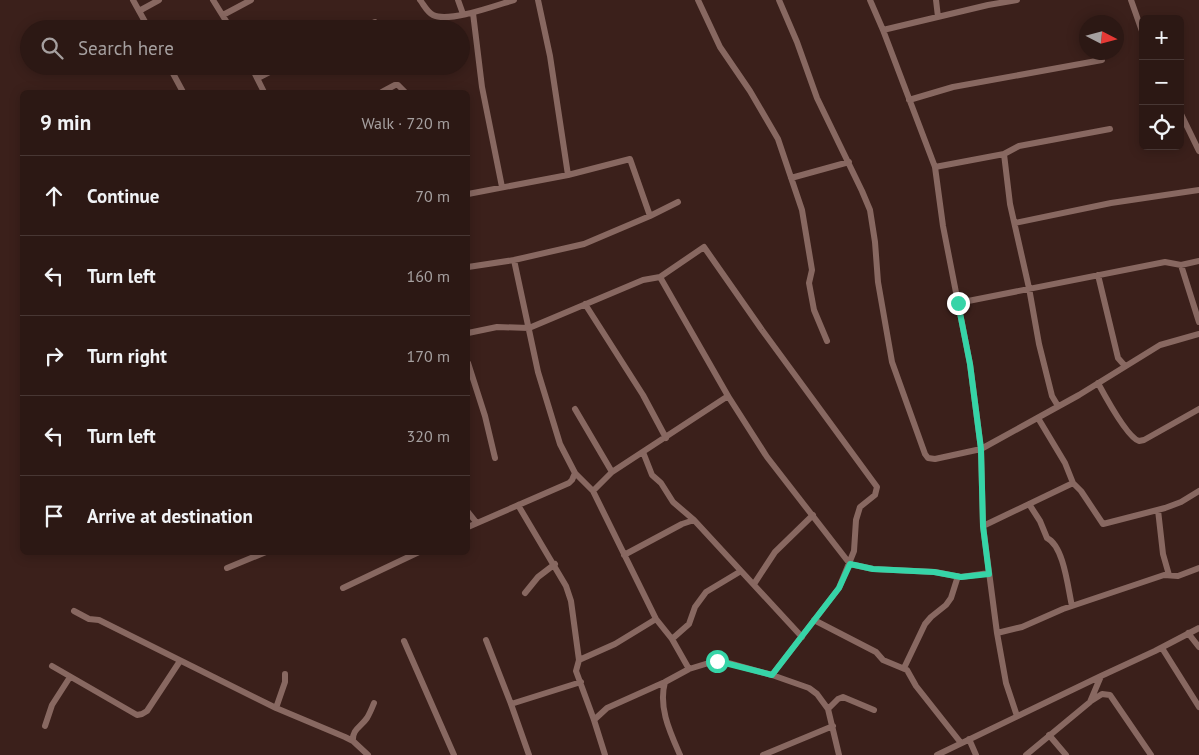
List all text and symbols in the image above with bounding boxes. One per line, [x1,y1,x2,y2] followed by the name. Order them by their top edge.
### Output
[1079,15,1124,60] north arrow
[1139,15,1184,150] map controls
[1139,15,1184,60] button: +
[20,20,470,75] search box
[38,34,66,62] icon: search
[78,36,174,60] text: Search here
[1139,60,1184,105] button: −
[1139,105,1184,150] button: locate
[40,109,91,136] text: 9 min
[361,113,450,133] text: Walk · 720 m
[40,182,68,210] icon: ahead
[87,184,159,208] text: Continue
[415,186,450,206] text: 70 m
[40,262,68,290] icon: left
[87,264,156,288] text: Turn left
[407,266,450,286] text: 160 m
[947,292,970,315] route end
[40,342,68,370] icon: right
[87,344,167,368] text: Turn right
[407,346,450,366] text: 170 m
[40,422,68,450] icon: left
[87,424,156,448] text: Turn left
[407,426,450,446] text: 320 m
[40,502,68,530] icon: arrive
[87,504,253,528] text: Arrive at destination
[706,650,729,673] route start

